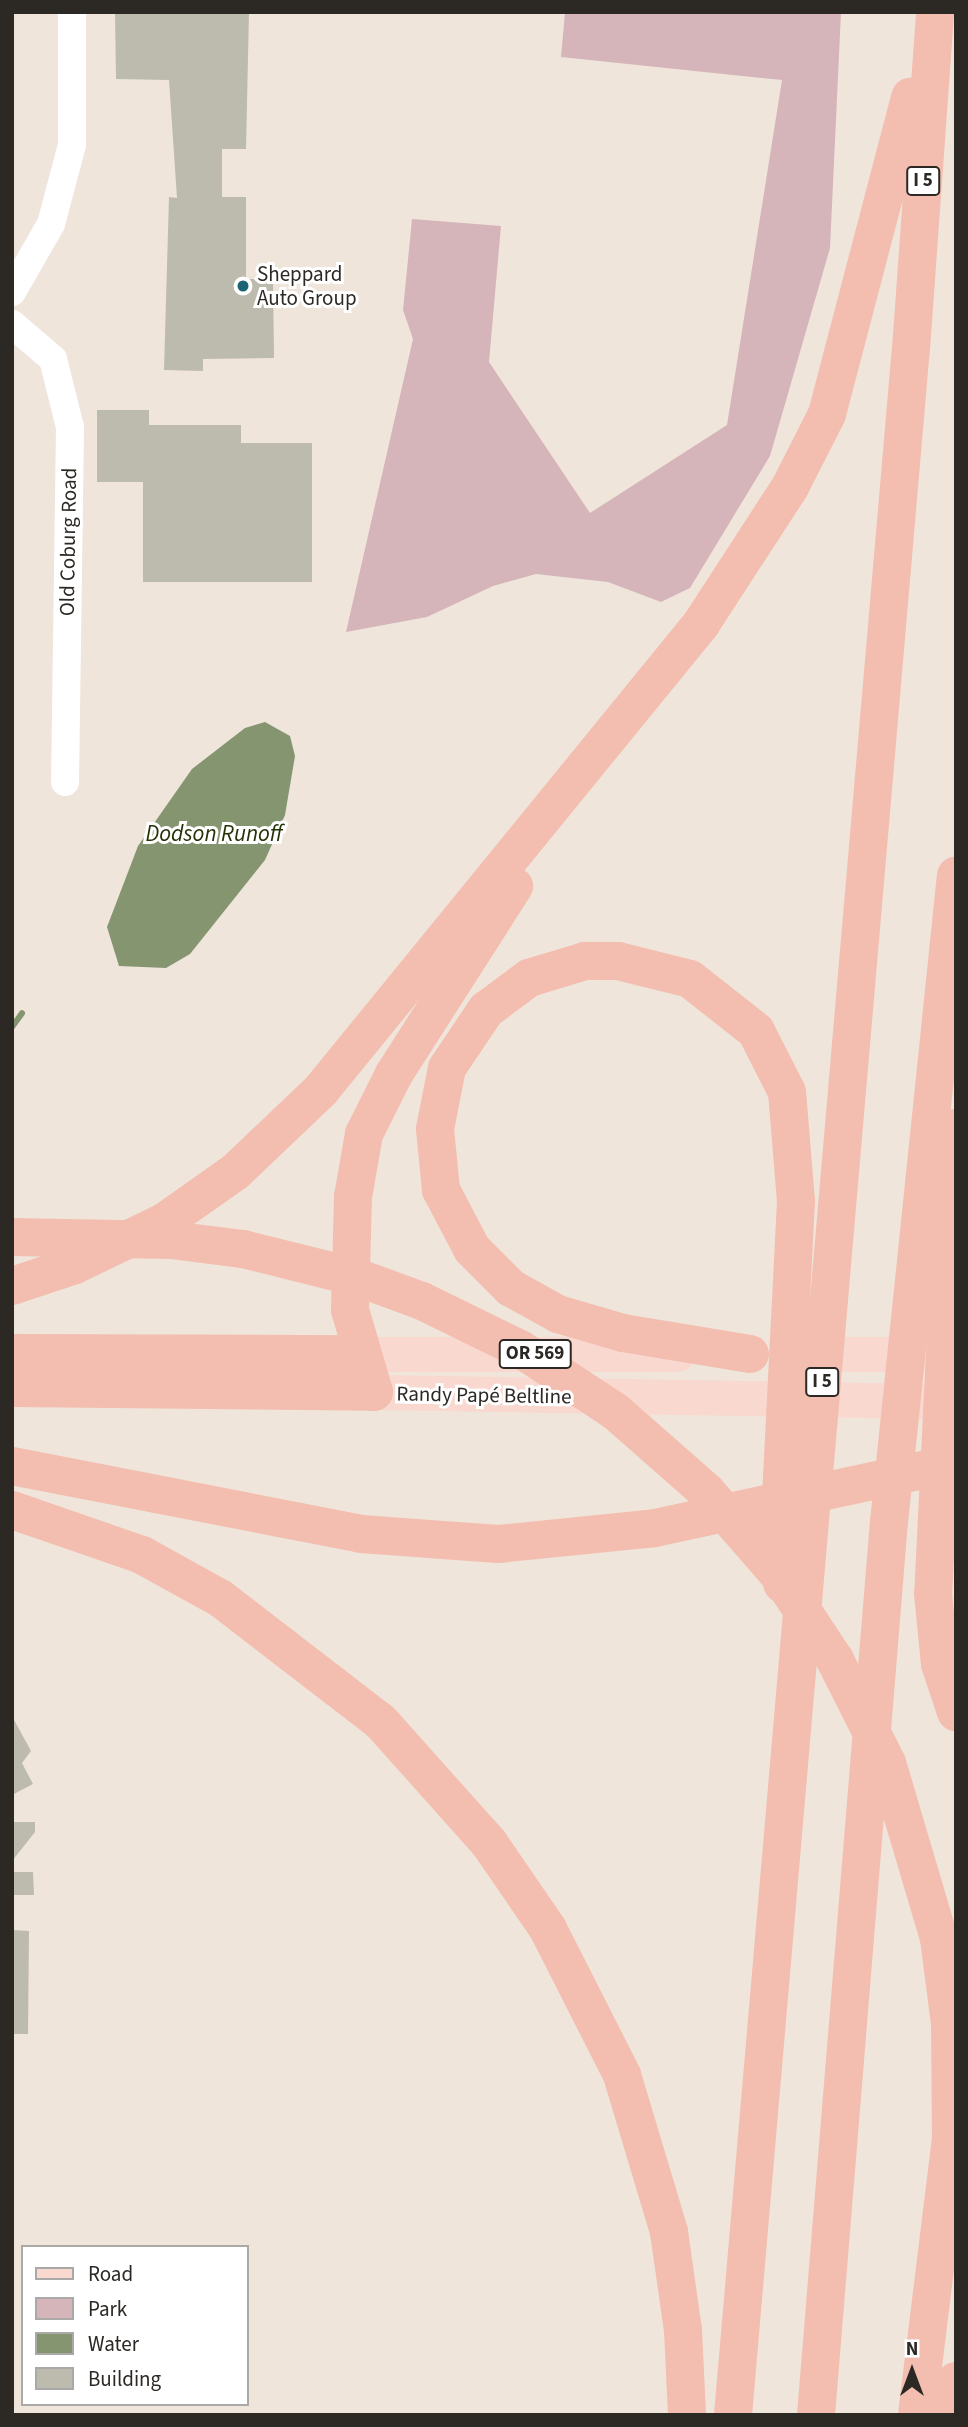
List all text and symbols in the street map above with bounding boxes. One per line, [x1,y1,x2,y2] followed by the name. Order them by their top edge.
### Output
[906,166,940,196] road number: I 5
[257,261,357,311] place label: Sheppard Auto Group
[235,278,251,294] marker: Sheppard Auto Group
[54,468,82,616] street label: Old Coburg Road
[146,820,282,848] water label: Dodson Runoff
[498,1338,572,1370] road number: OR 569
[804,1366,840,1398] road number: I 5
[396,1381,572,1409] street label: Randy Papé Beltline
[21,2245,248,2406] legend
[88,2259,133,2289] text: Road
[88,2294,127,2324] text: Park
[88,2329,139,2359] text: Water
[877,2336,947,2406] north arrow
[906,2336,918,2363] text: N
[88,2364,161,2394] text: Building

